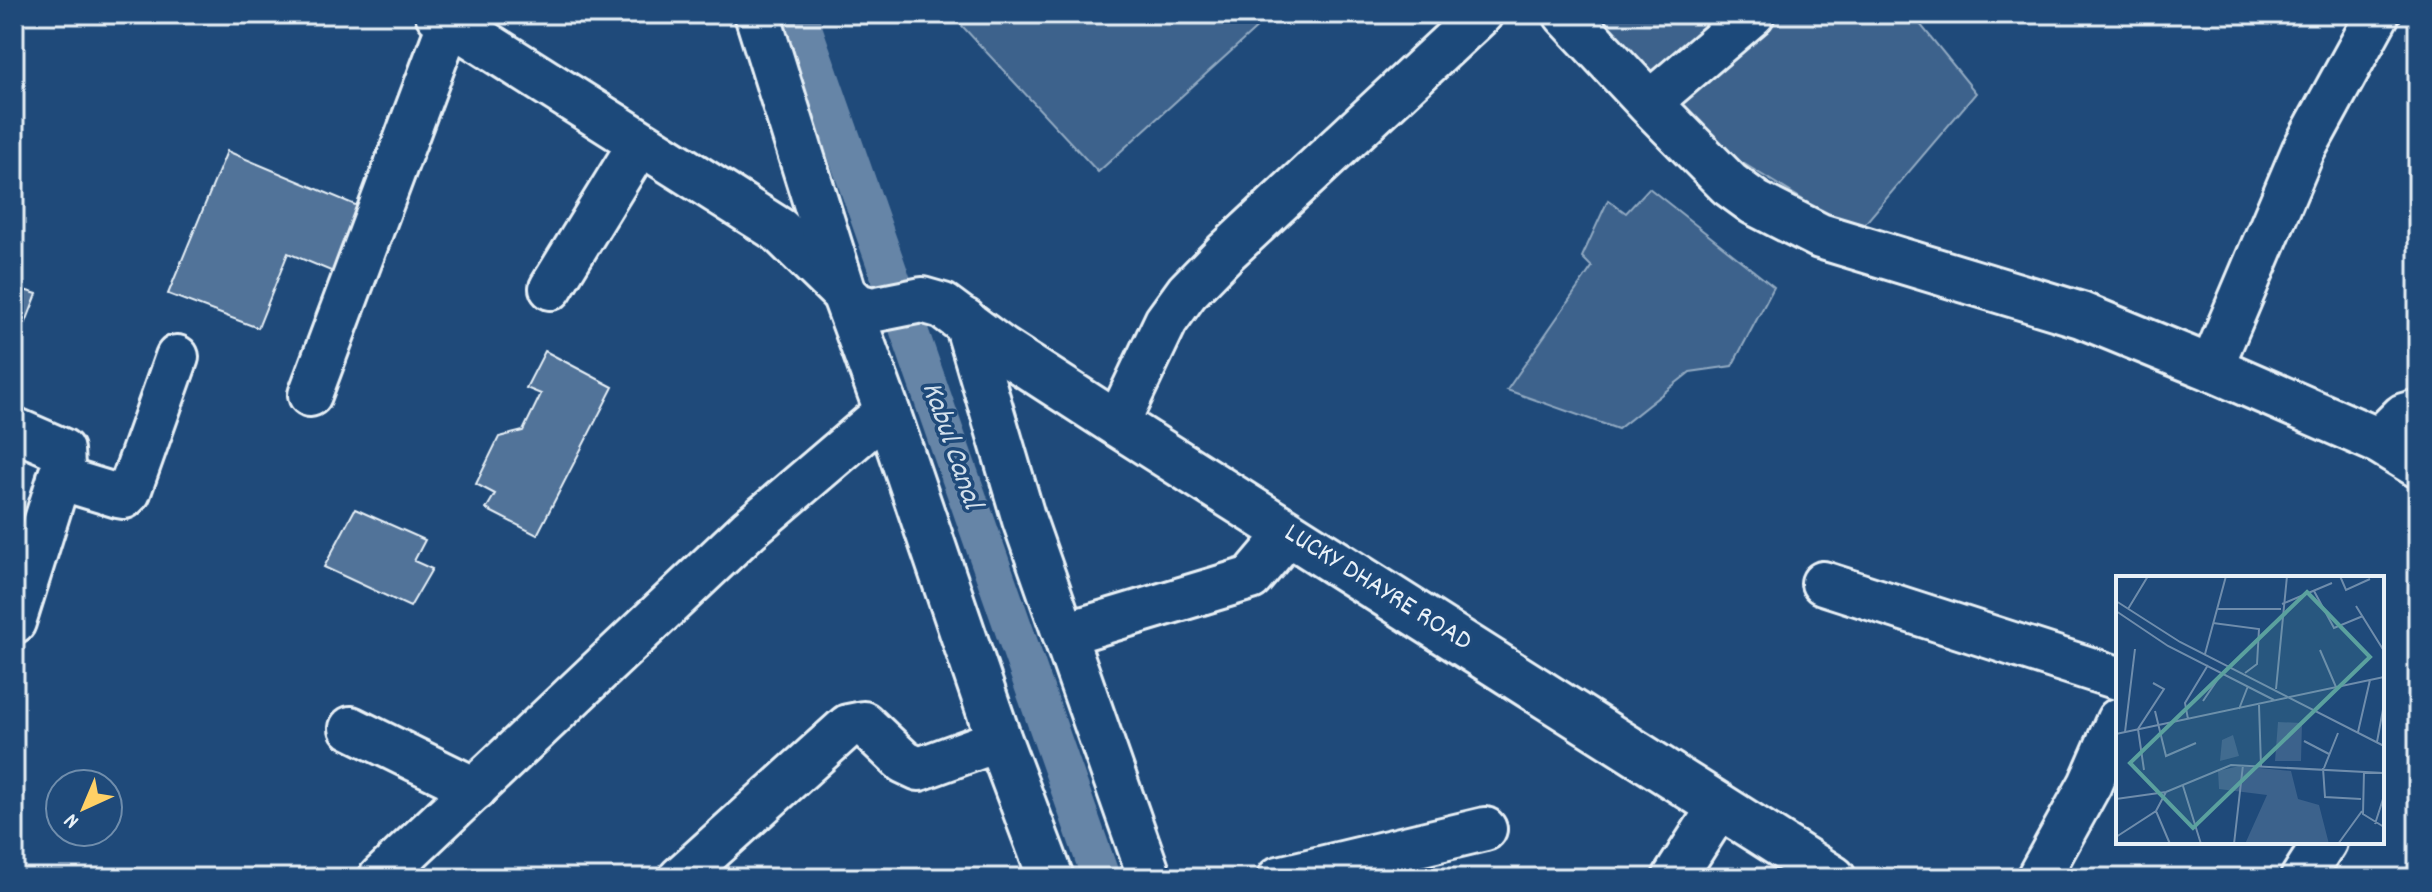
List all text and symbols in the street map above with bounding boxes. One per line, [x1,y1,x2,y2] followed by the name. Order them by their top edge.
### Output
[908,377,993,518] water label: Kabul Canal
[1275,515,1479,663] street label: LUCKY DHAYRE ROAD
[2116,576,2384,844] inset map
[44,768,124,848] north arrow
[58,805,87,835] text: N

